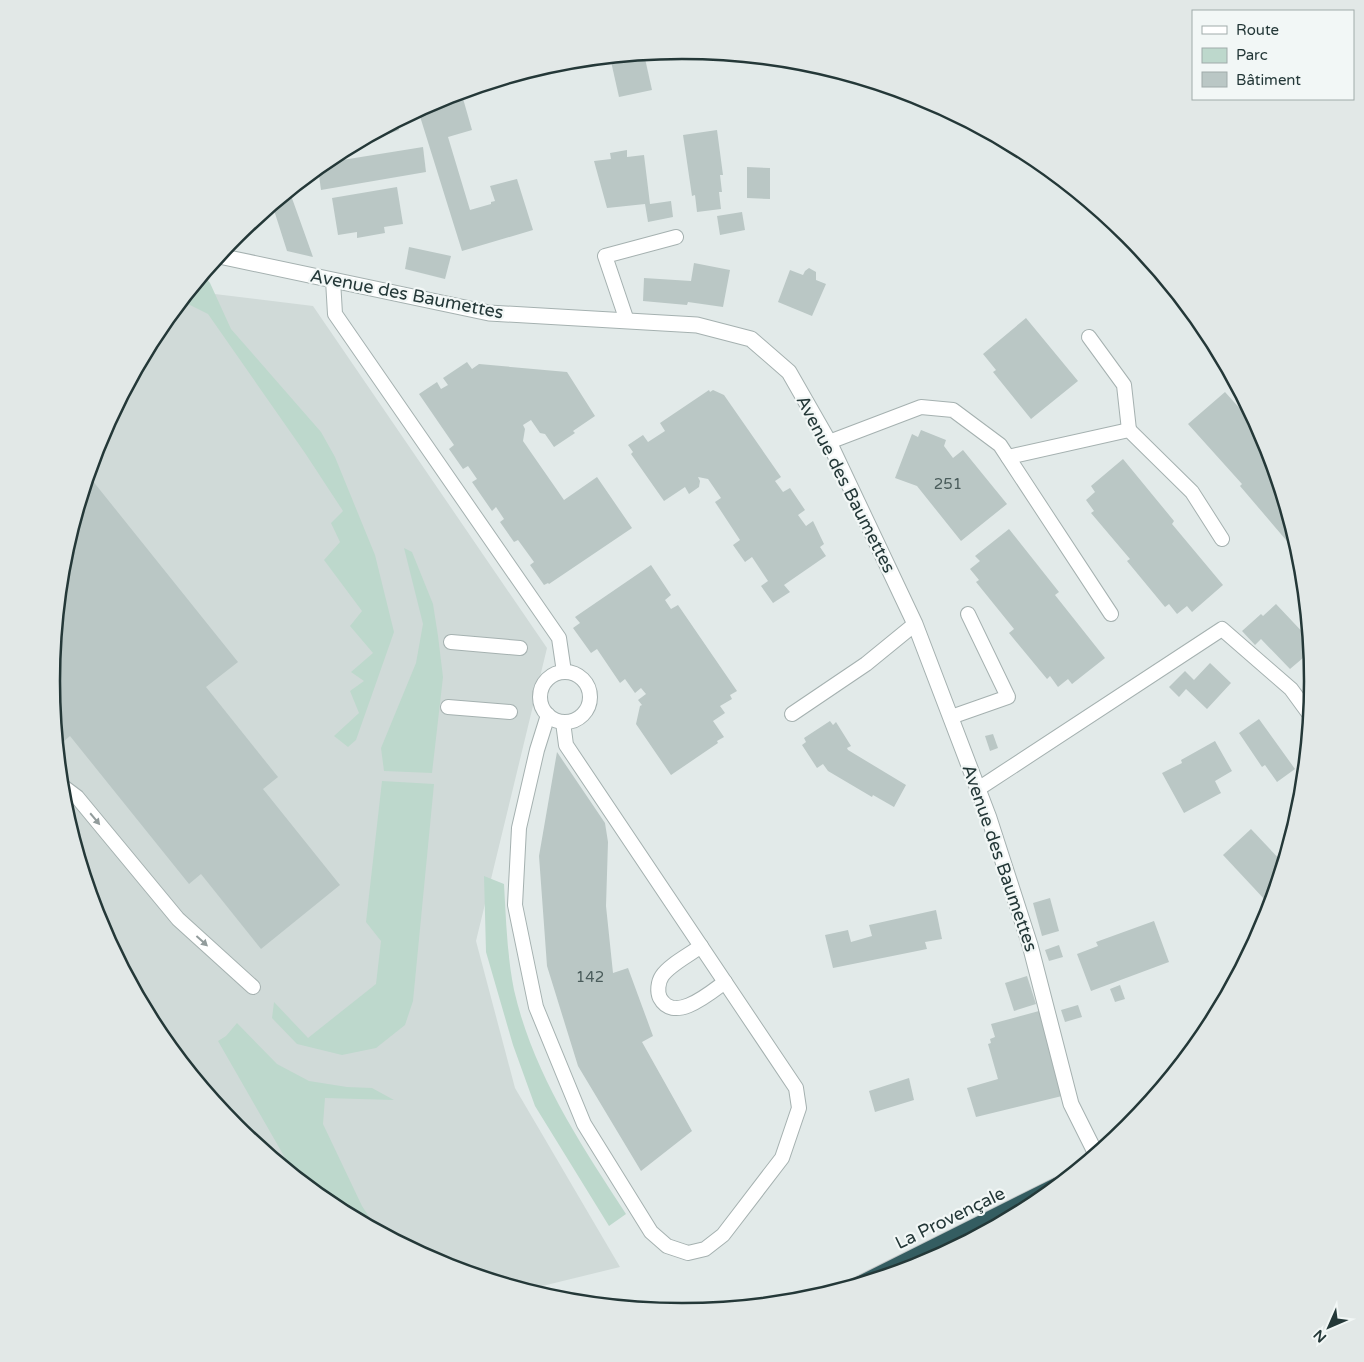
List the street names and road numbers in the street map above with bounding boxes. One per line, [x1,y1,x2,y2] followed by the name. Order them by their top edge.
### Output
[308,264,506,324] street label: Avenue des Baumettes
[792,391,900,577] street label: Avenue des Baumettes
[958,761,1042,955] street label: Avenue des Baumettes
[891,1182,1009,1254] street label: La Provençale

